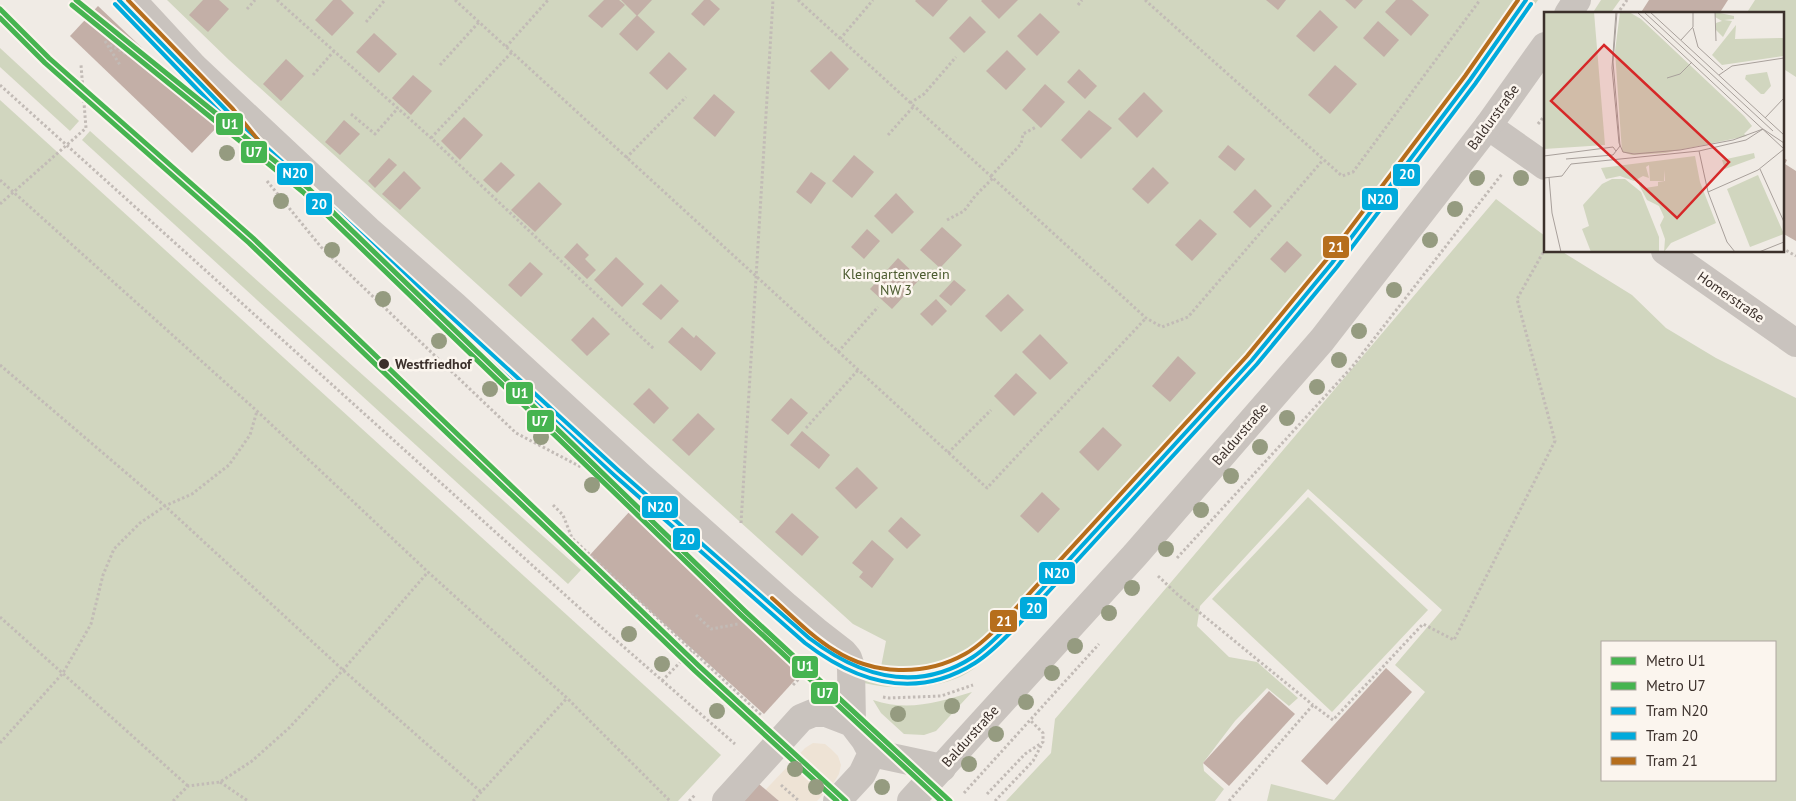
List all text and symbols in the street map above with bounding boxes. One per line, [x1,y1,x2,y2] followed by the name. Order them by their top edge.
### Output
[1544,12,1784,252] inset map
[1463,81,1523,153] street label: Baldurstraße
[215,112,244,136] line badge: U1
[222,115,238,133] text: U1
[240,140,268,164] line badge: U7
[246,143,262,161] text: U7
[276,162,314,186] line badge: N20
[1392,163,1421,187] line badge: 20
[282,164,308,182] text: N20
[1399,165,1415,183] text: 20
[1361,187,1399,211] line badge: N20
[1367,190,1393,208] text: N20
[305,192,333,216] line badge: 20
[311,195,327,213] text: 20
[1322,235,1350,259] line badge: 21
[1328,238,1344,256] text: 21
[842,265,950,299] park label: Kleingartenverein NW 3
[1694,267,1768,327] street label: Homerstraße
[395,355,473,373] place label: Westfriedhof
[377,357,391,371] marker: Westfriedhof
[505,381,534,405] line badge: U1
[512,384,528,402] text: U1
[1208,399,1272,469] street label: Baldurstraße
[526,409,555,433] line badge: U7
[532,412,548,430] text: U7
[641,495,679,519] line badge: N20
[647,498,673,516] text: N20
[672,527,701,551] line badge: 20
[679,530,695,548] text: 20
[1038,561,1076,585] line badge: N20
[1044,564,1070,582] text: N20
[1019,596,1048,620] line badge: 20
[1026,599,1042,617] text: 20
[989,609,1018,633] line badge: 21
[996,612,1012,630] text: 21
[1601,641,1776,781] legend
[1646,651,1706,670] text: Metro U1
[791,655,819,679] line badge: U1
[797,657,813,675] text: U1
[1646,676,1706,695] text: Metro U7
[810,681,839,705] line badge: U7
[817,684,833,702] text: U7
[938,701,1002,771] street label: Baldurstraße
[1646,701,1708,720] text: Tram N20
[1646,726,1698,745] text: Tram 20
[1646,751,1698,770] text: Tram 21

